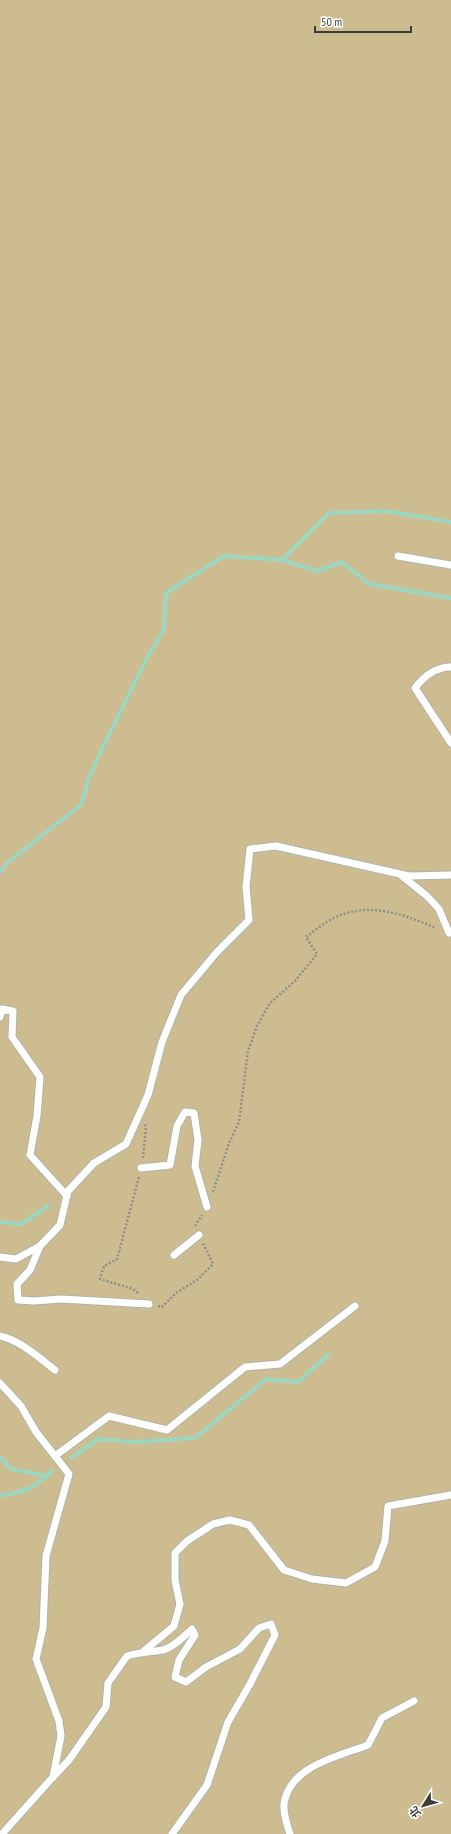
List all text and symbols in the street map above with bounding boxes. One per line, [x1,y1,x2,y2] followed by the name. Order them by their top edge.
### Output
[315,8,411,34] scale bar
[321,14,342,29] text: 50 m
[403,1786,443,1826] north arrow
[406,1803,424,1821] text: 北

